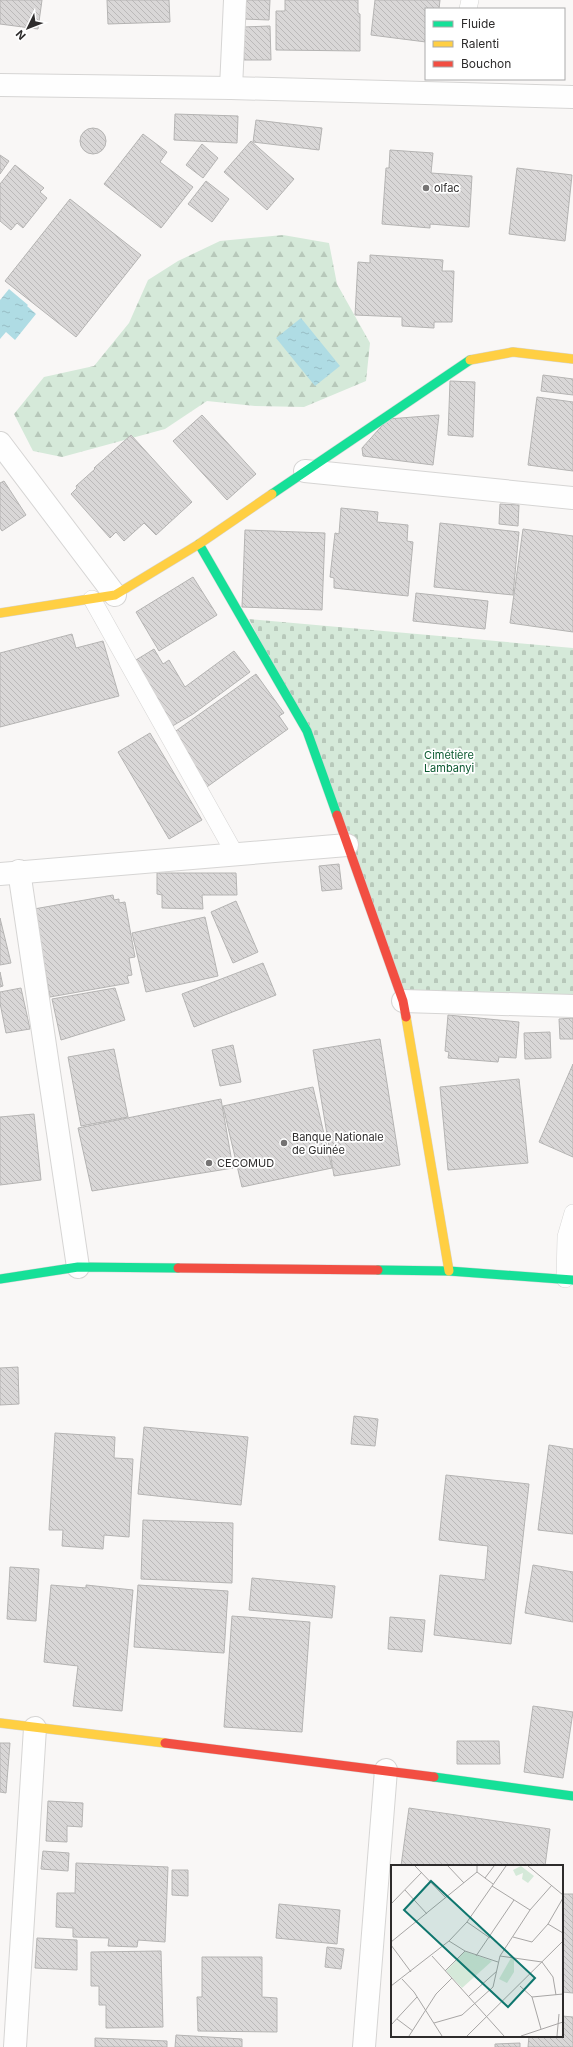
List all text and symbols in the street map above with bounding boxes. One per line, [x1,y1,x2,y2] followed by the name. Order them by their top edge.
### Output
[8,8,48,48] north arrow
[425,8,565,80] legend
[461,16,495,31] text: Fluide
[13,27,29,43] text: N
[461,36,499,51] text: Ralenti
[461,56,511,71] text: Bouchon
[434,181,460,195] place label: olfac
[421,183,431,193] marker: olfac
[424,748,474,775] park label: Cimétière Lambanyi
[292,1130,384,1157] place label: Banque Nationale de Guinée
[279,1138,289,1148] marker: Banque Nationale de Guinée
[217,1156,274,1170] place label: CECOMUD
[204,1158,214,1168] marker: CECOMUD
[391,1865,563,2037] inset map

